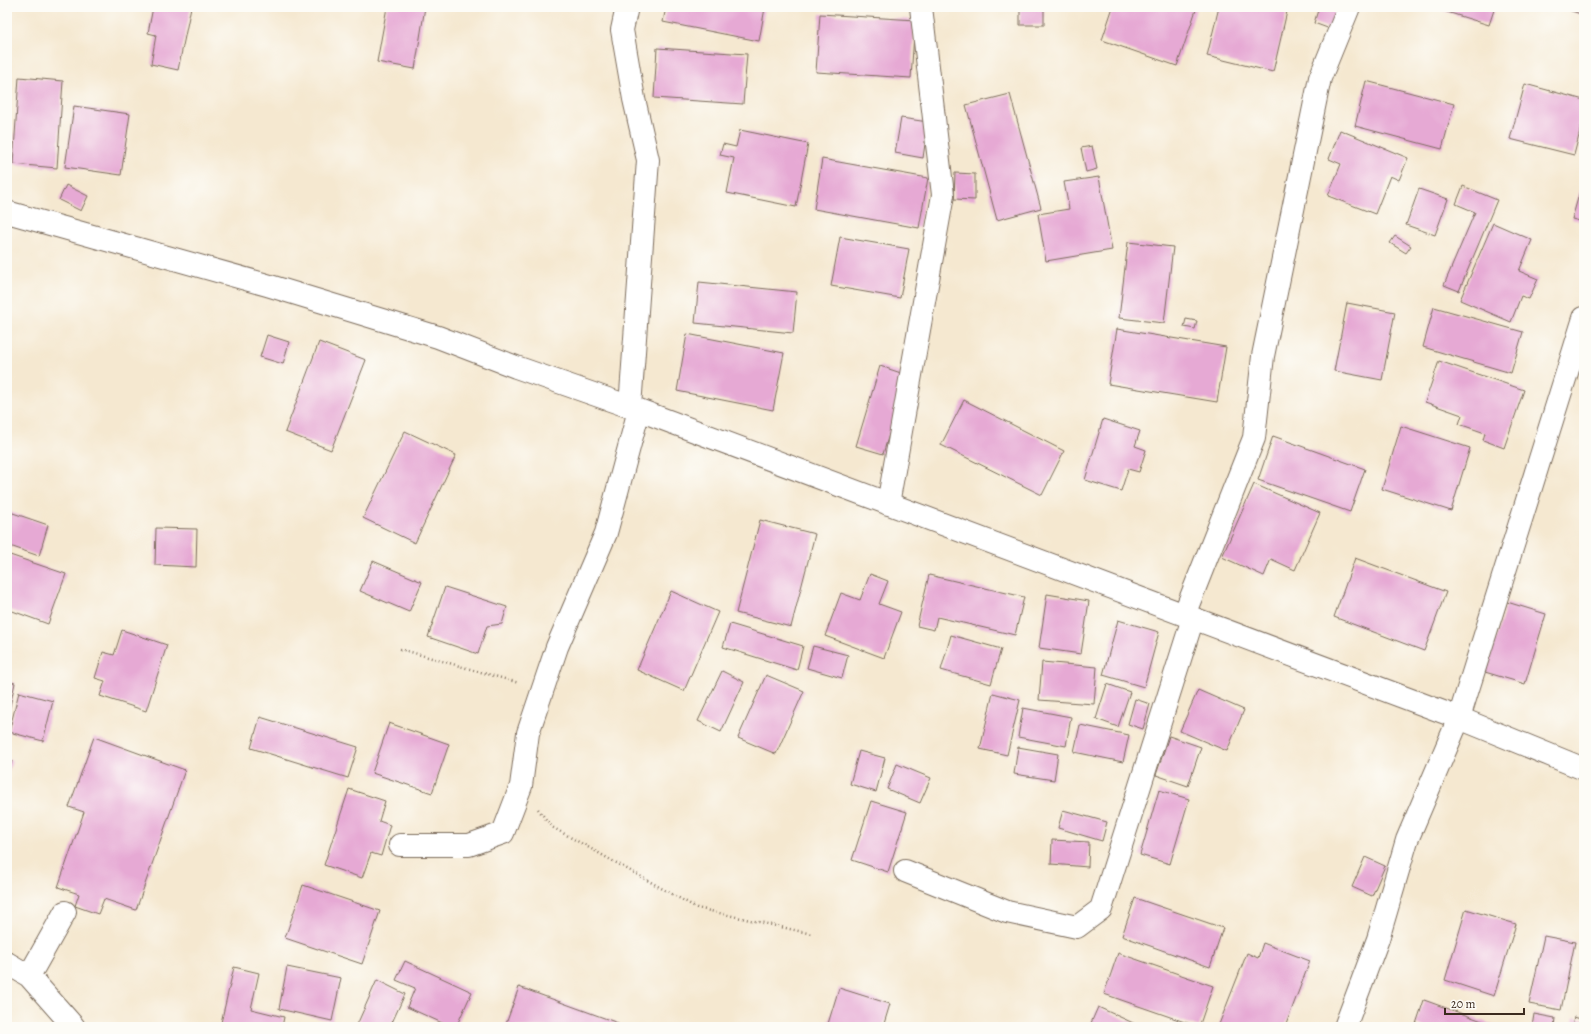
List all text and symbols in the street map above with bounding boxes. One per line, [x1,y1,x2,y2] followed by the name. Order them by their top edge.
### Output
[1445,990,1524,1016] scale bar
[1451,996,1475,1012] text: 20 m

